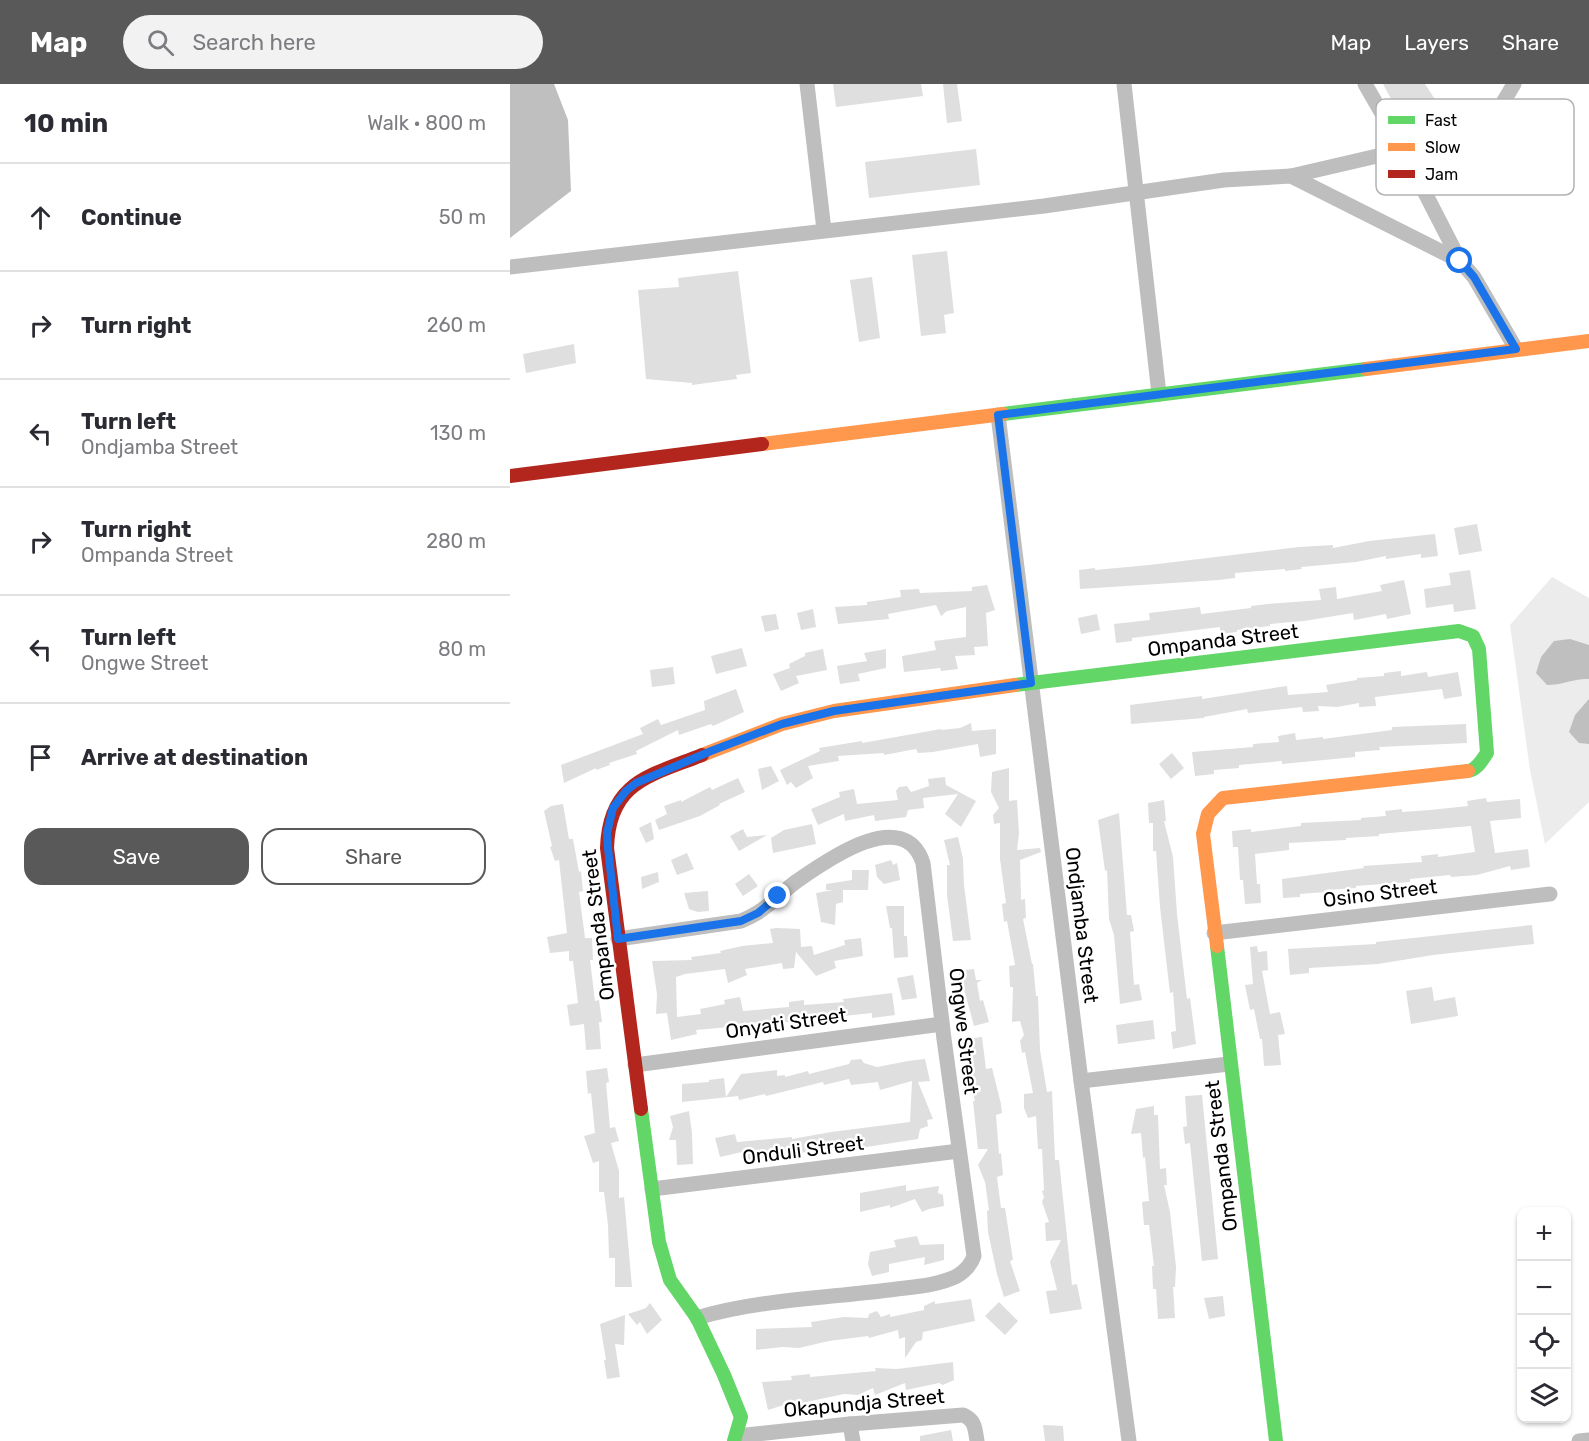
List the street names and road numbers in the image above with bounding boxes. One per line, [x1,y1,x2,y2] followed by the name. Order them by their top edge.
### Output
[1146,619,1300,661] street label: Ompanda Street
[1061,846,1104,1005] street label: Ondjamba Street
[577,848,619,1002] street label: Ompanda Street
[1322,874,1439,912] street label: Osino Street
[944,966,984,1096] street label: Ongwe Street
[724,1003,848,1043] street label: Onyati Street
[1200,1079,1242,1233] street label: Ompanda Street
[741,1131,865,1169] street label: Onduli Street
[782,1384,946,1422] street label: Okapundja Street

